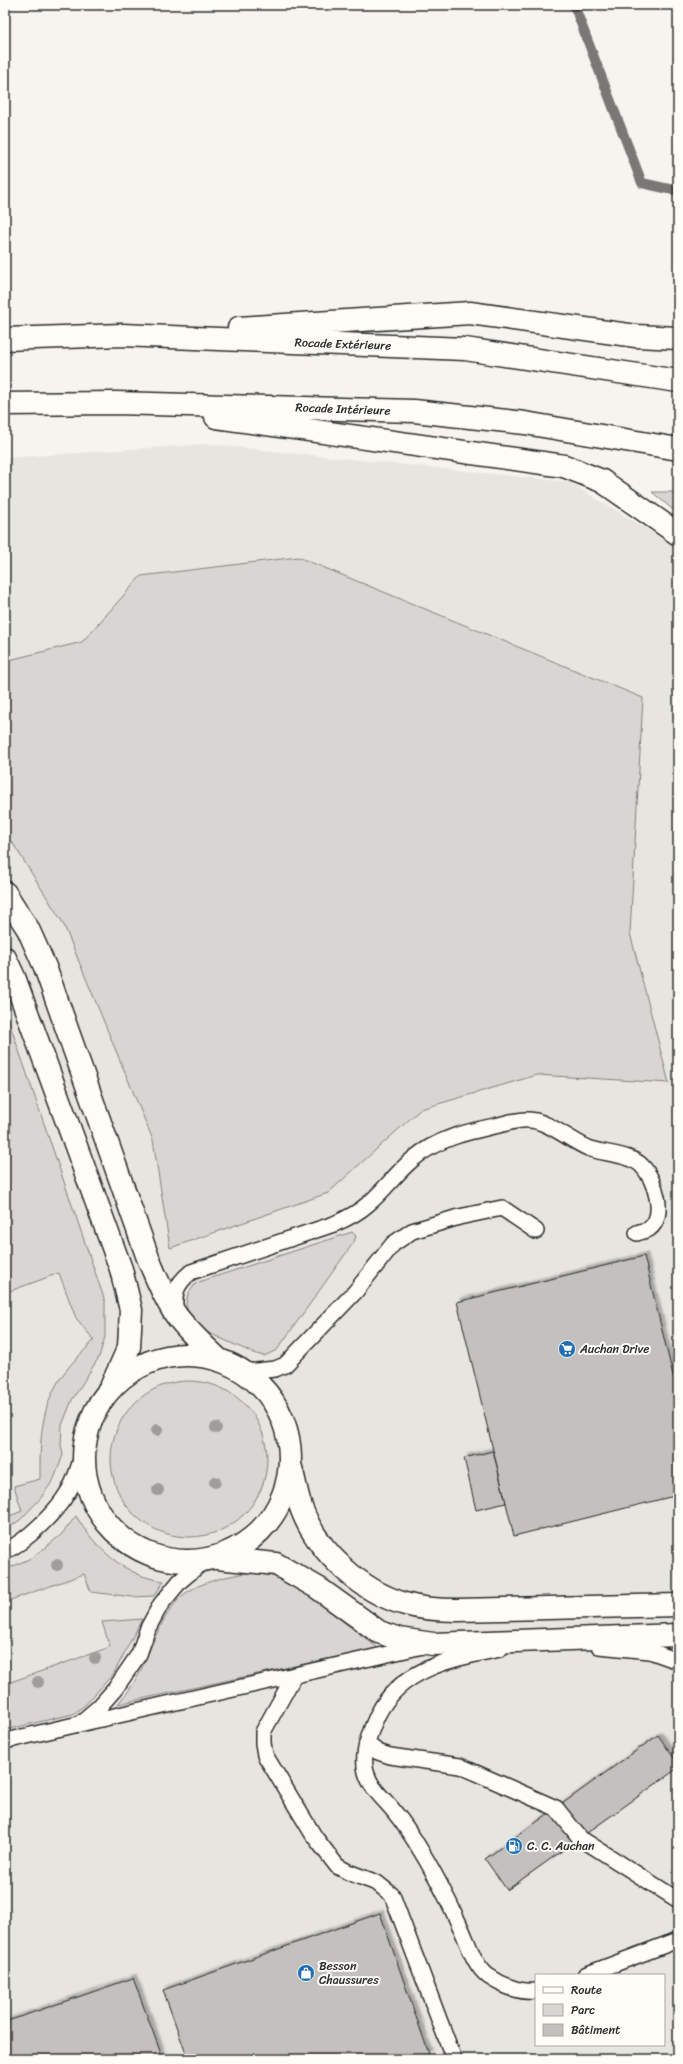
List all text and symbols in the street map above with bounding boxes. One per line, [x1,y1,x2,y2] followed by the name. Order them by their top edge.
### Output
[294,331,392,357] street label: Rocade Extérieure
[295,396,391,422] street label: Rocade Intérieure
[579,1338,649,1360] place label: Auchan Drive
[557,1339,577,1359] supermarket icon: Auchan Drive
[527,1835,595,1857] place label: C. C. Auchan
[504,1836,524,1856] fuel station icon: C. C. Auchan
[319,1955,379,1991] place label: Besson Chaussures
[296,1963,316,1983] shop icon: Besson Chaussures
[535,1974,665,2046] legend
[571,1979,602,2001] text: Route
[571,1999,595,2021] text: Parc
[571,2019,620,2041] text: Bâtiment

